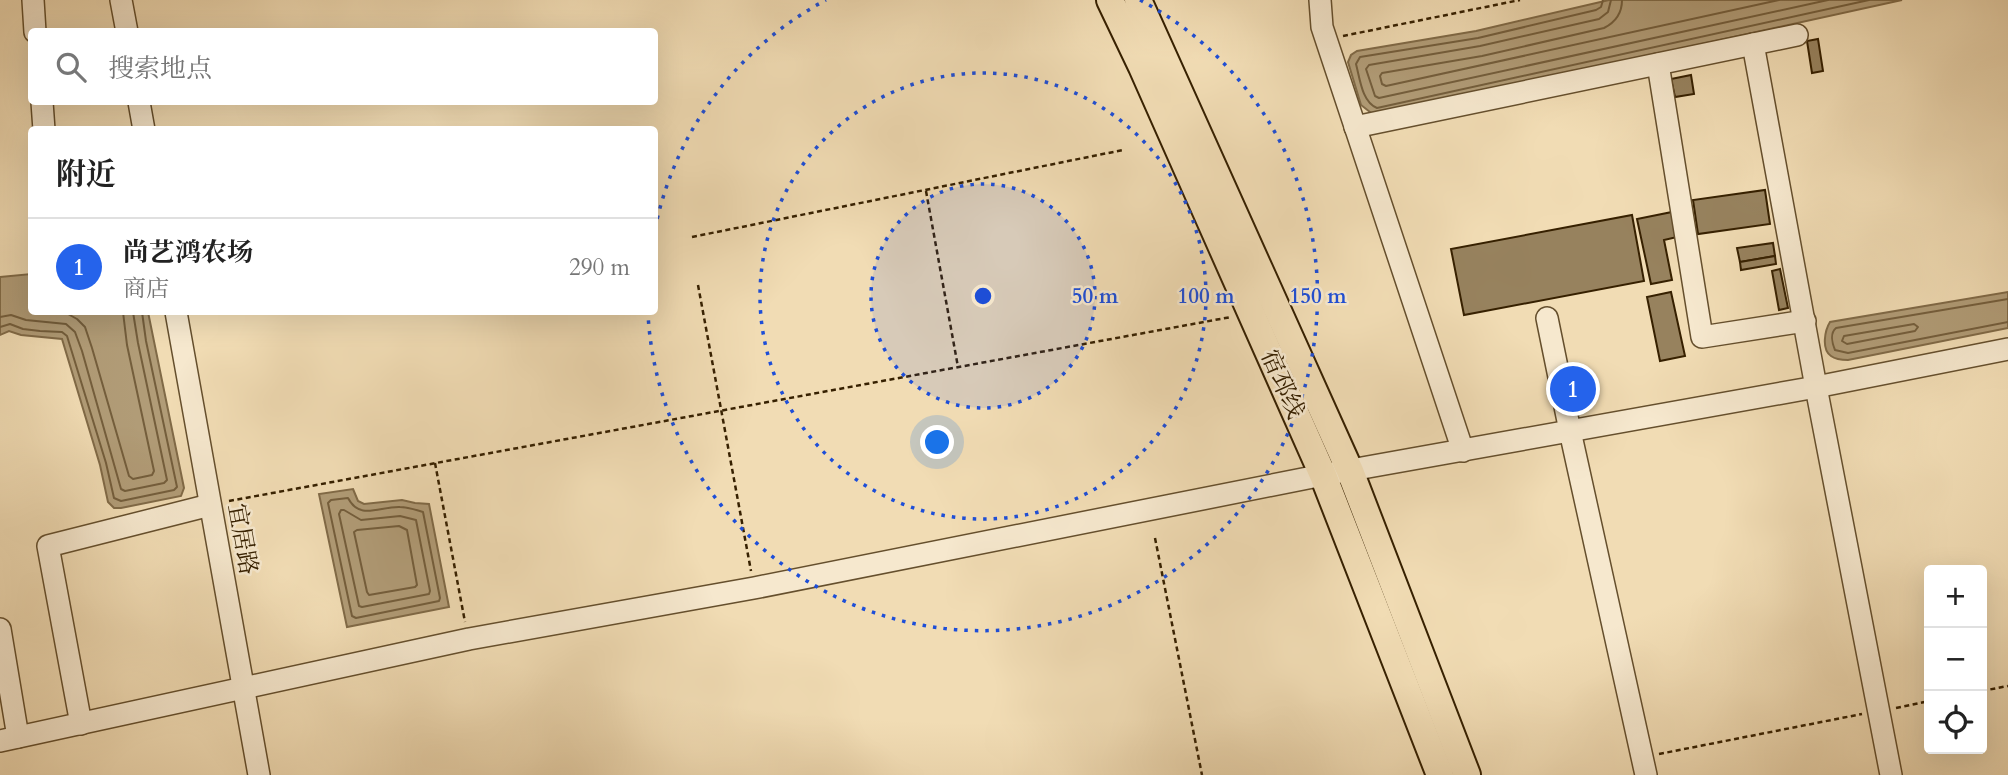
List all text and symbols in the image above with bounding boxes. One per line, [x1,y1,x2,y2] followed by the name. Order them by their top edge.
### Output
[28,28,658,105] search box
[52,48,90,86] icon: search
[108,51,212,86] text: 搜索地点
[56,154,116,195] text: 附近
[123,235,253,270] text: 尚艺鸿农场
[73,252,85,283] text: 1
[569,252,630,283] text: 290 m
[123,273,169,304] text: 商店
[1072,282,1119,311] text: 50 m
[1177,282,1235,311] text: 100 m
[1289,282,1347,311] text: 150 m
[971,284,995,308] centre of rings
[1253,345,1312,424] street label: 宿邳线
[1550,363,1596,415] pin: 1
[920,425,954,459] your location
[220,501,265,577] street label: 宜居路
[1924,565,1987,754] map controls
[1924,565,1987,628] button: +
[1924,628,1987,691] button: −
[1924,691,1987,754] button: locate

